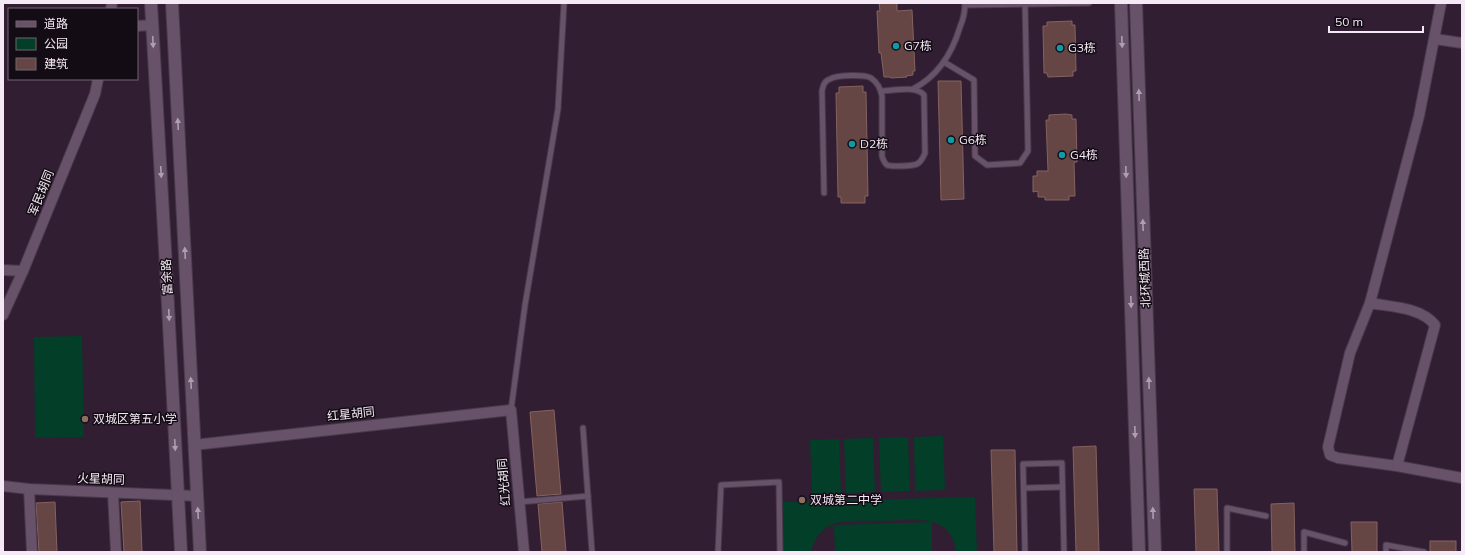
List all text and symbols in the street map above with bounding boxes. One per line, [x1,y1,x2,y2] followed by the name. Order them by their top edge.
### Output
[8,8,138,80] legend
[1329,8,1423,34] scale bar
[1335,14,1363,29] text: 50 m
[44,16,68,31] text: 道路
[44,36,68,51] text: 公园
[150,36,156,49] one-way arrow
[1119,36,1125,49] one-way arrow
[904,38,932,53] place label: G7栋
[1068,40,1096,55] place label: G3栋
[891,41,901,51] marker: G7栋
[1055,43,1065,53] marker: G3栋
[44,56,68,71] text: 建筑
[1135,89,1142,101] one-way arrow
[175,117,181,130] one-way arrow
[959,132,987,147] place label: G6栋
[946,135,956,145] marker: G6栋
[860,136,888,151] place label: D2栋
[847,139,857,149] marker: D2栋
[1070,147,1098,162] place label: G4栋
[1057,150,1067,160] marker: G4栋
[157,166,164,178] one-way arrow
[1123,166,1129,179] one-way arrow
[25,168,56,218] street label: 军民胡同
[1140,218,1146,231] one-way arrow
[181,247,188,259] one-way arrow
[1136,248,1153,308] street label: 北环城西路
[158,259,175,295] street label: 富余路
[1127,296,1134,308] one-way arrow
[166,309,172,322] one-way arrow
[188,377,195,389] one-way arrow
[1145,377,1152,389] one-way arrow
[326,404,376,423] street label: 红星胡同
[93,411,177,426] place label: 双城区第五小学
[80,414,90,424] marker: 双城区第五小学
[1132,426,1138,439] one-way arrow
[172,439,179,451] one-way arrow
[494,457,513,507] street label: 红光胡同
[77,470,125,487] street label: 火星胡同
[810,492,882,507] place label: 双城第二中学
[797,495,807,505] marker: 双城第二中学
[195,506,201,519] one-way arrow
[1150,506,1156,519] one-way arrow

